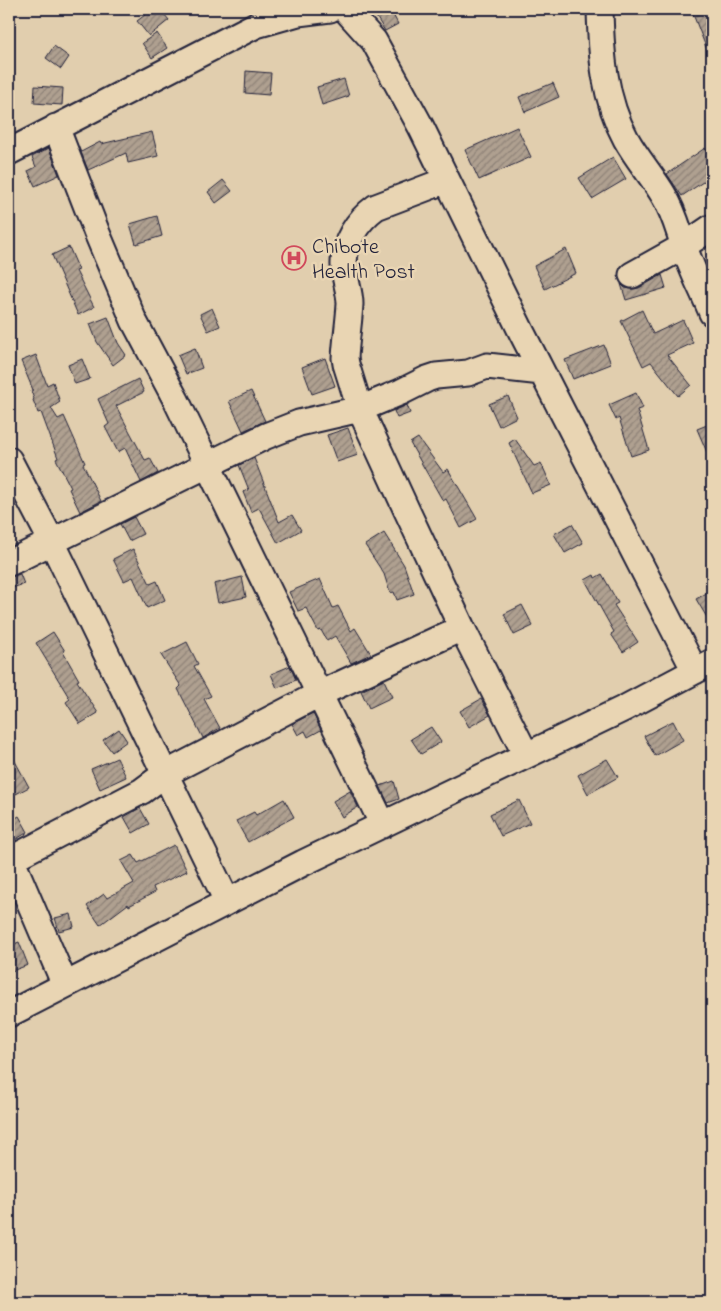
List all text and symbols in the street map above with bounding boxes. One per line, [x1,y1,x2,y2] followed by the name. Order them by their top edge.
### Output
[312,232,416,289] place label: Chibote Health Post
[281,245,307,271] hospital icon: Chibote Health Post

